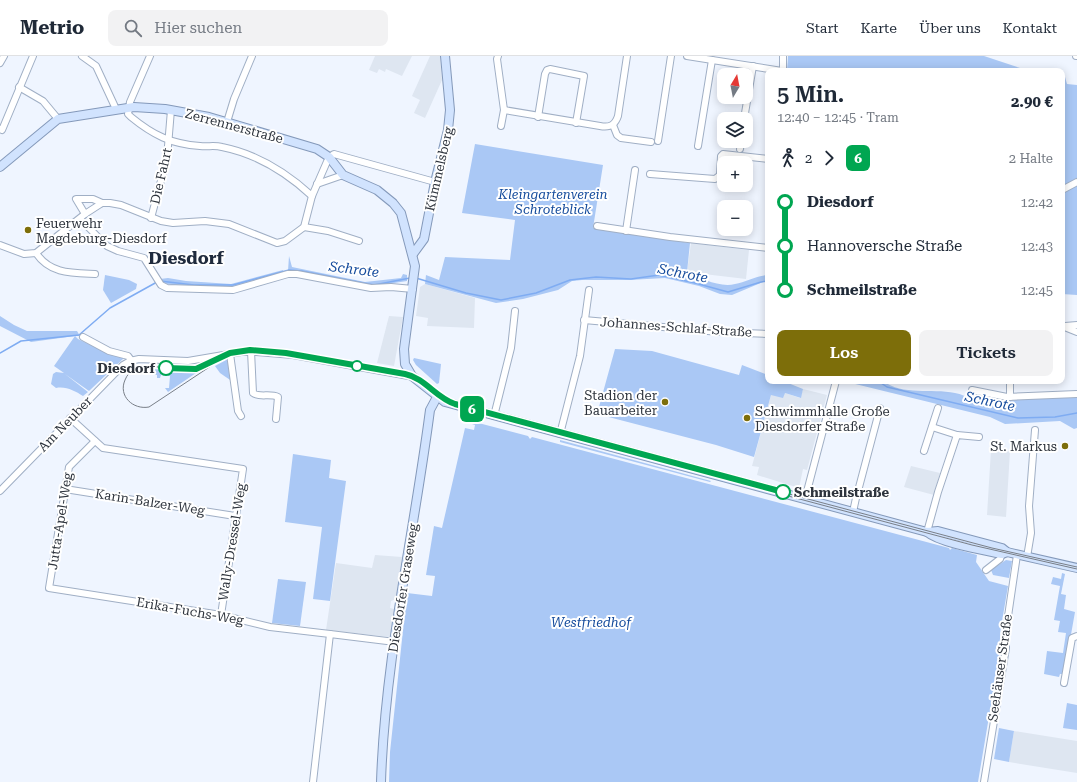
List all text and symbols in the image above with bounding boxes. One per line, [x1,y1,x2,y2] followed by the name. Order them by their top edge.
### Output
[108,10,388,46] search box
[20,16,84,39] text: Metrio
[122,17,144,39] icon: search
[154,19,242,37] text: Hier suchen
[806,20,839,36] text: Start
[861,20,897,36] text: Karte
[919,20,981,36] text: Über uns
[1003,20,1057,36] text: Kontakt
[717,68,753,104] north arrow
[717,68,753,236] map controls
[777,82,844,107] text: 5 Min.
[1011,93,1053,111] text: 2.90 €
[183,106,285,146] street label: Zerrennerstraße
[777,110,899,125] text: 12:40 – 12:45 · Tram
[717,112,753,148] button: layers
[422,125,456,213] street label: Kümmelsberg
[147,146,175,206] street label: Die Fahrt
[777,147,799,169] icon: walk
[818,147,840,169] icon: forward
[854,150,862,166] text: 6
[805,151,812,166] text: 2
[1009,151,1053,166] text: 2 Halte
[717,156,753,192] button: +
[497,187,608,217] park label: Kleingartenverein Schroteblick
[807,193,874,211] text: Diesdorf
[1021,195,1053,210] text: 12:42
[717,200,753,236] button: −
[36,216,168,246] place label: Feuerwehr Magdeburg-Diesdorf
[23,225,33,235] marker: Feuerwehr Magdeburg-Diesdorf
[807,237,962,255] text: Hannoversche Straße
[1021,239,1053,254] text: 12:43
[148,248,224,268] district label: Diesdorf
[327,258,380,280] water label: Schrote
[656,260,709,286] water label: Schrote
[807,281,917,299] text: Schmeilstraße
[1021,283,1053,298] text: 12:45
[599,314,753,340] street label: Johannes-Schlaf-Straße
[777,330,911,376] button: Los
[919,330,1053,376] button: Tickets
[158,360,174,376] marker: Diesdorf
[351,360,363,372] unlabelled marker
[97,361,155,376] place label: Diesdorf
[584,388,658,418] place label: Stadion der Bauarbeiter
[963,388,1016,414] water label: Schrote
[35,393,95,455] street label: Am Neuber
[459,396,485,422] line badge: 6
[660,397,670,407] marker: Stadion der Bauarbeiter
[468,401,476,417] text: 6
[755,404,890,434] place label: Schwimmhalle Große Diesdorfer Straße
[742,413,752,423] marker: Schwimmhalle Große Diesdorfer Straße
[990,439,1057,454] place label: St. Markus
[1060,441,1070,451] marker: St. Markus
[45,471,75,571] street label: Jutta-Apel-Weg
[215,481,249,602] street label: Wally-Dressel-Weg
[775,484,791,500] marker: Schmeilstraße
[794,485,889,500] place label: Schmeilstraße
[94,486,206,518] street label: Karin-Balzer-Weg
[385,522,421,654] street label: Diesdorfer Graseweg
[135,594,245,628] street label: Erika-Fuchs-Weg
[985,613,1015,723] street label: Seehäuser Straße
[551,615,633,630] park label: Westfriedhof

